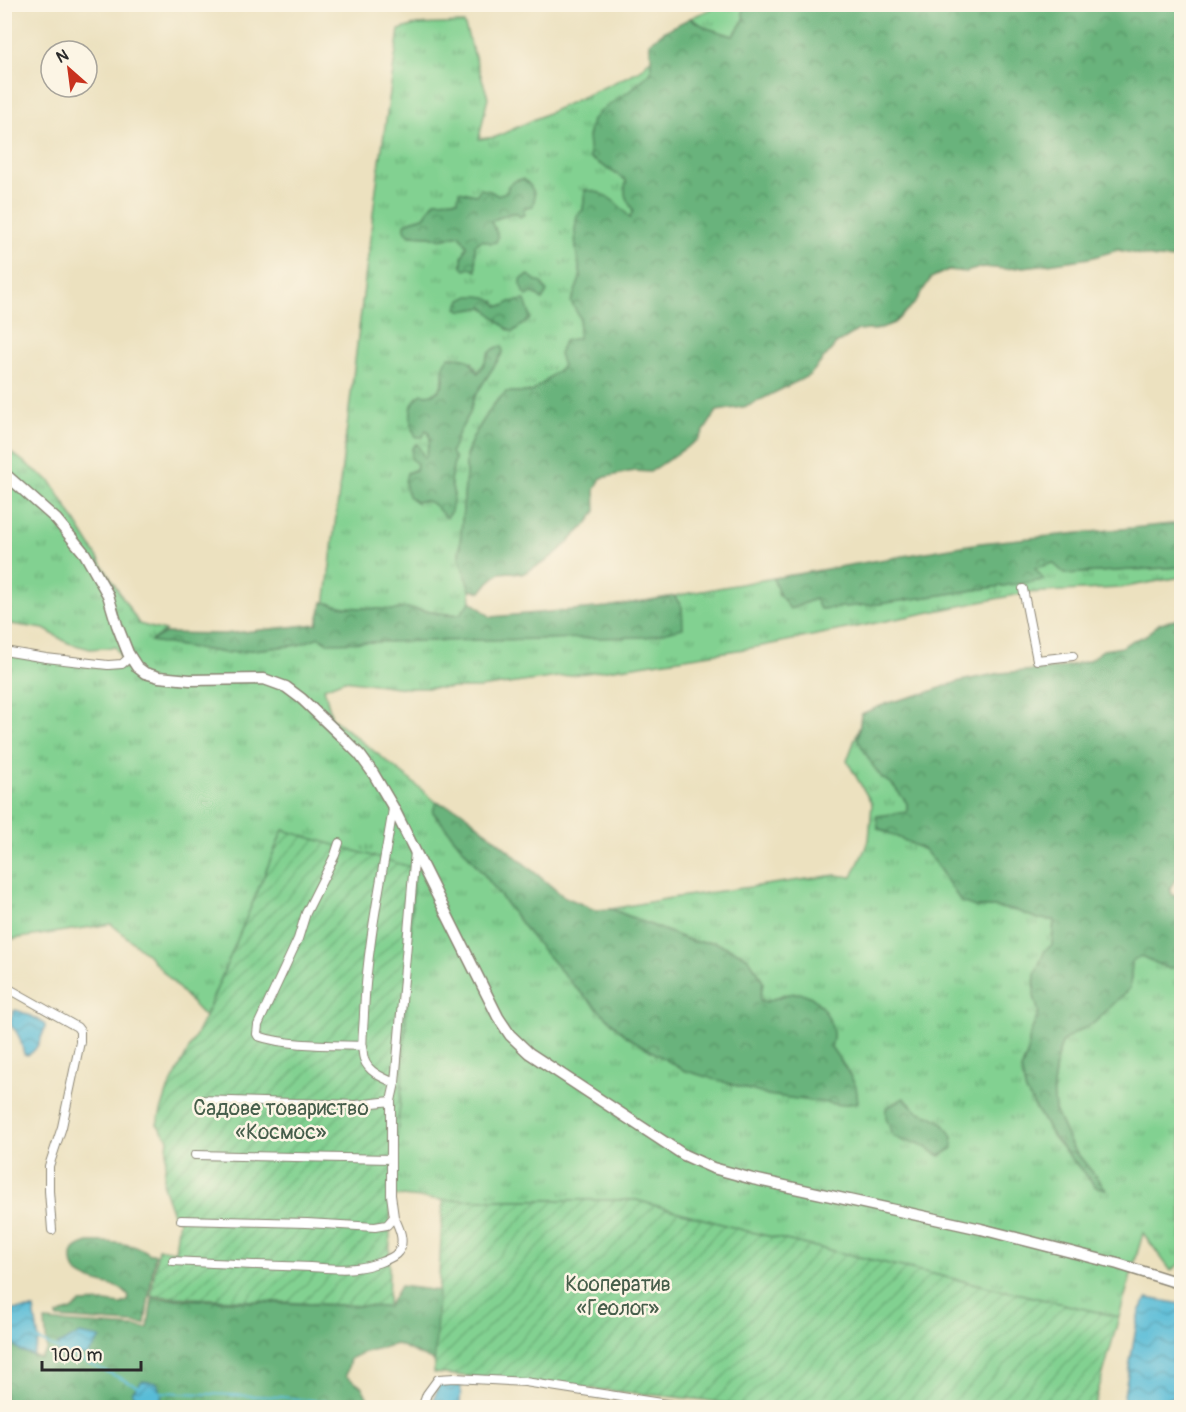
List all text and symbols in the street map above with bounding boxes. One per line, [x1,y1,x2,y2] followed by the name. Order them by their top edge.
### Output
[39,39,99,99] north arrow
[53,45,72,68] text: N
[193,1095,369,1146] park label: Садове товариство «Космос»
[565,1271,671,1322] park label: Кооператив «Геолог»
[42,1334,141,1372] scale bar
[51,1344,103,1367] text: 100 m

